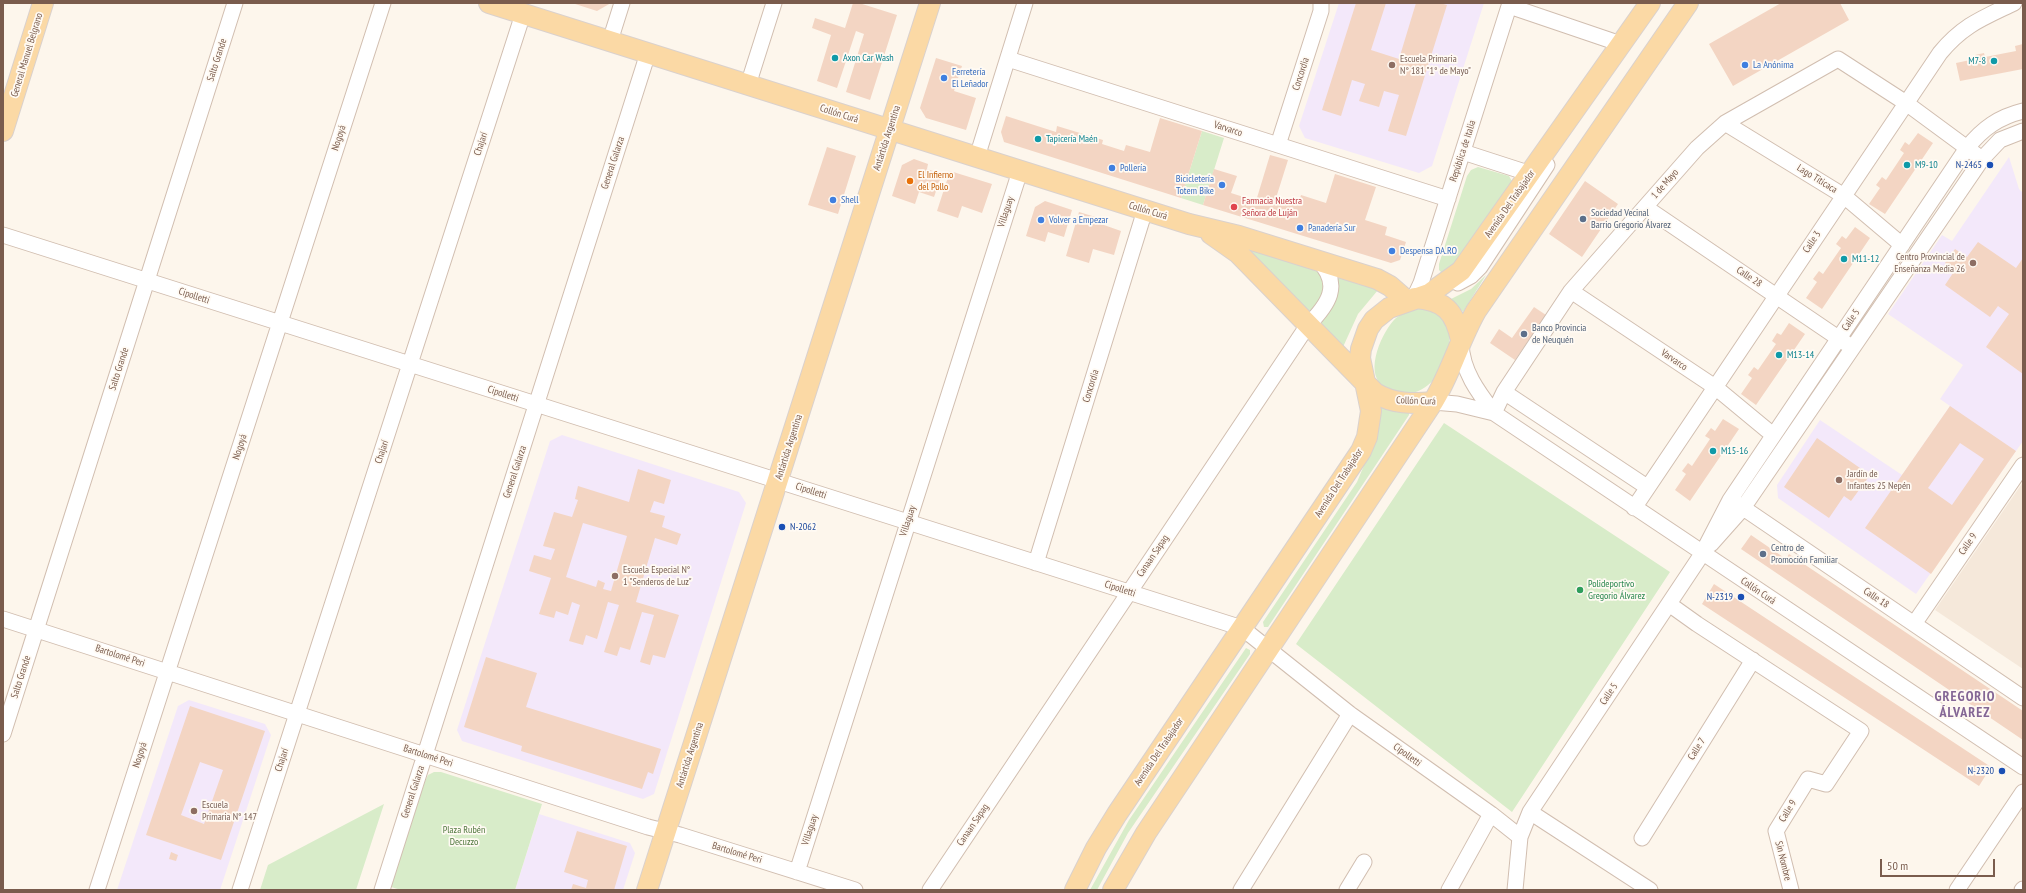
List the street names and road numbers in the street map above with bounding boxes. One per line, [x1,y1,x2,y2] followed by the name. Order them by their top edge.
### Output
[8,11,46,99] street label: General Manuel Belgrano
[204,37,230,83] street label: Salto Grande
[1290,56,1312,92] street label: Concordia
[818,102,860,126] street label: Collón Curá
[871,104,903,172] street label: Antártida Argentina
[1212,119,1244,139] street label: Varvarco
[1447,119,1479,183] street label: República de Italia
[329,124,349,152] street label: Nogoyá
[472,131,490,157] street label: Chajarí
[599,135,627,191] street label: General Galarza
[1795,162,1839,196] street label: Lago Titicaca
[1649,167,1681,201] street label: 1 de Mayo
[1482,168,1538,240] street label: Avenida Del Trabajador
[995,195,1017,229] street label: Villaguay
[1127,199,1169,223] street label: Collón Curá
[1800,229,1824,255] street label: Calle 3
[1734,264,1764,290] street label: Calle 28
[177,285,211,307] street label: Cipolletti
[1839,307,1863,333] street label: Calle 5
[106,346,132,392] street label: Salto Grande
[1659,347,1689,373] street label: Varvarco
[1080,368,1102,404] street label: Concordia
[486,383,520,405] street label: Cipolletti
[1396,394,1436,408] street label: Collón Curá
[773,413,805,481] street label: Antártida Argentina
[230,433,250,461] street label: Nogoyá
[373,439,391,465] street label: Chajarí
[501,444,529,500] street label: General Galarza
[1312,446,1366,520] street label: Avenida Del Trabajador
[794,480,828,502] street label: Cipolletti
[897,504,919,538] street label: Villaguay
[1956,531,1980,557] street label: Calle 9
[1135,533,1171,579] street label: Canaan Sapag
[1738,575,1778,607] street label: Collón Curá
[1103,578,1137,600] street label: Cipolletti
[1861,585,1891,611] street label: Calle 18
[94,642,146,670] street label: Bartolomé Peri
[8,654,34,700] street label: Salto Grande
[1597,681,1621,707] street label: Calle 5
[1132,716,1186,788] street label: Avenida Del Trabajador
[674,721,706,789] street label: Antártida Argentina
[1686,736,1708,762] street label: Calle 7
[130,741,150,769] street label: Nogoyá
[1391,741,1423,769] street label: Cipolletti
[402,742,454,770] street label: Bartolomé Peri
[273,747,291,773] street label: Chajarí
[399,764,427,820] street label: General Galarza
[1777,798,1799,824] street label: Calle 9
[955,802,991,848] street label: Canaan Sapag
[799,813,821,847] street label: Villaguay
[711,840,763,866] street label: Bartolomé Peri
[1772,840,1794,882] street label: Sin Nombre

